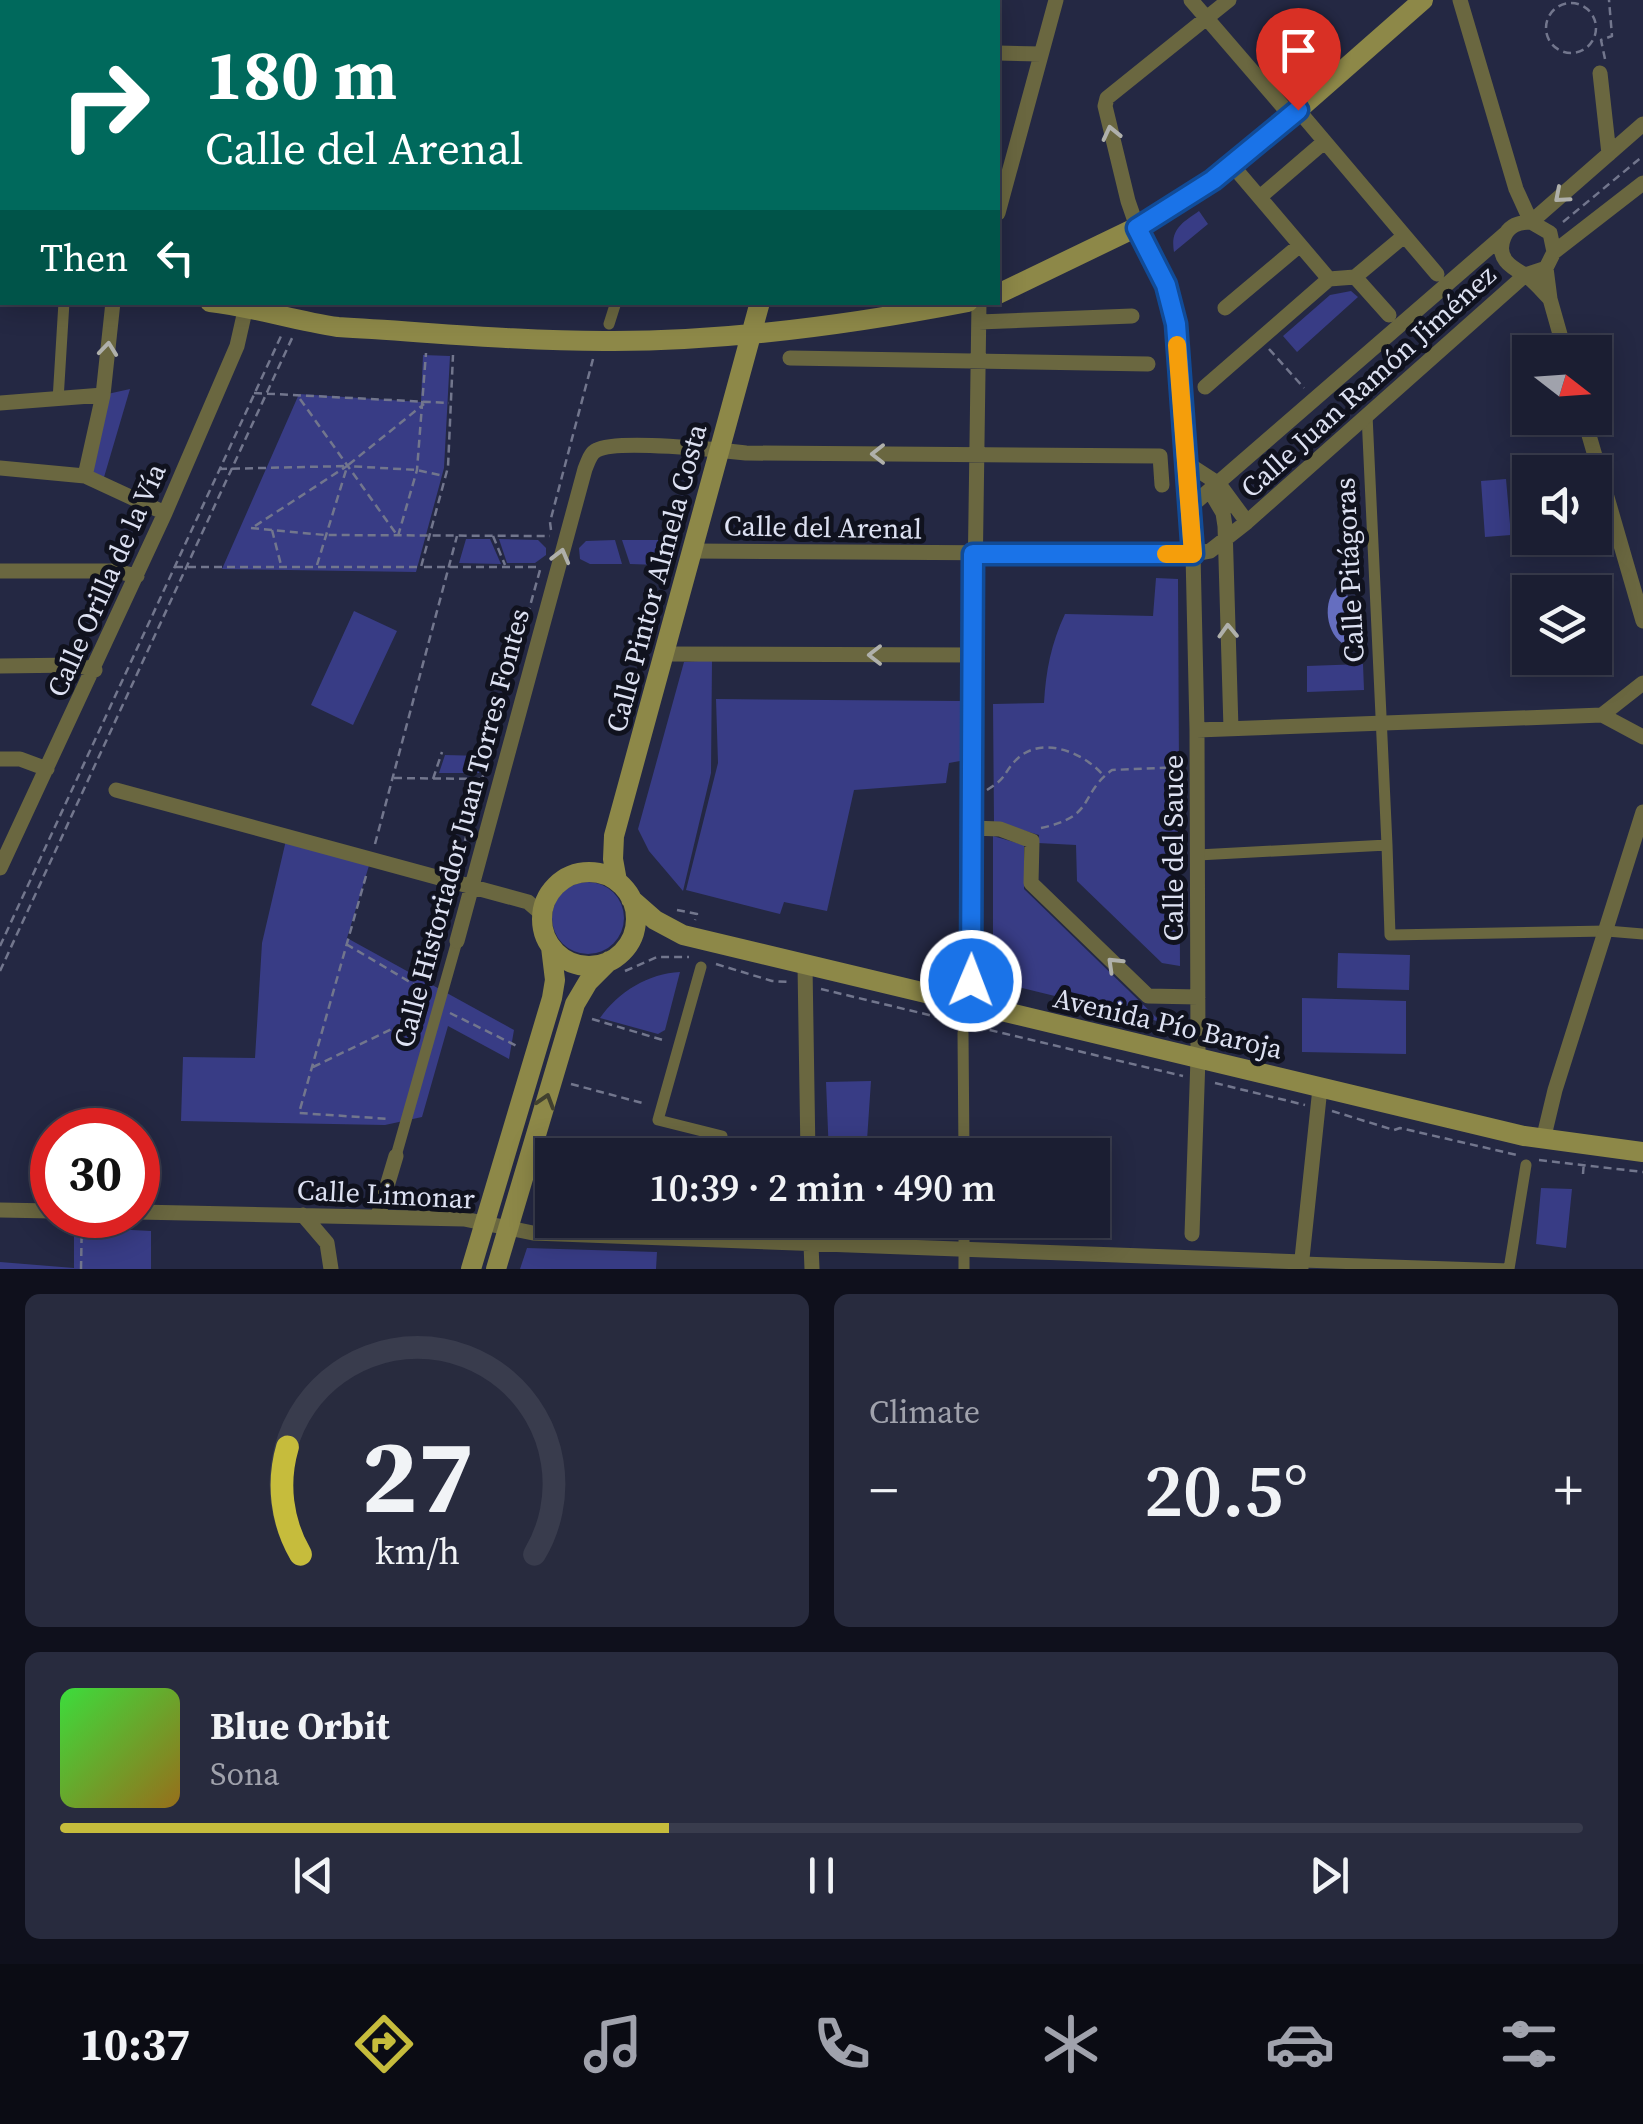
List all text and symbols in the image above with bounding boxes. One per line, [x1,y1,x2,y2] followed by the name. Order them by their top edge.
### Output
[1256,8,1341,111] pin
[1271,23,1326,78] icon: arrive
[205,26,397,122] text: 180 m
[40,40,170,170] icon: right
[205,117,523,179] text: Calle del Arenal
[1102,125,1123,142] one-way arrow
[1554,184,1573,202] one-way arrow
[148,230,203,285] icon: left
[40,232,128,284] text: Then
[1232,256,1504,506] street label: Calle Juan Ramón Jiménez
[1512,335,1612,435] north arrow
[1512,335,1612,675] map controls
[96,340,118,356] one-way arrow
[597,419,716,736] street label: Calle Pintor Almela Costa
[870,443,886,465] one-way arrow
[1512,455,1612,555] button: sound
[37,457,175,703] street label: Calle Orilla de la Vía
[1325,477,1373,663] street label: Calle Pitágoras
[724,506,922,548] street label: Calle del Arenal
[550,548,571,565] one-way arrow
[1512,575,1612,675] button: layers
[384,604,538,1052] street label: Calle Historiador Juan Torres Fontes
[1217,623,1238,639] one-way arrow
[867,644,882,666] one-way arrow
[1154,755,1192,941] street label: Calle del Sauce
[919,929,1023,1033] position arrow
[1107,957,1126,975] one-way arrow
[1050,978,1287,1068] street label: Avenida Pío Baroja
[534,1093,555,1110] one-way arrow
[30,1108,160,1238] speed limit sign: 30
[649,1162,996,1214] text: 10:39 · 2 min · 490 m
[296,1170,476,1218] street label: Calle Limonar
[869,1390,980,1434] text: Climate
[361,1404,473,1547] text: 27
[1144,1438,1308,1541] text: 20.5°
[869,1452,898,1527] text: −
[1554,1452,1583,1527] text: +
[374,1527,460,1576] text: km/h
[210,1700,390,1752] text: Blue Orbit
[210,1752,280,1796] text: Sona
[286,1848,341,1903] icon: previous
[794,1848,849,1903] icon: pause
[1302,1848,1357,1903] icon: next
[349,2009,419,2079] icon: directions
[578,2009,648,2079] icon: music
[807,2009,877,2079] icon: phone
[1036,2009,1106,2079] icon: climate
[1265,2009,1335,2079] icon: car
[1494,2009,1564,2079] icon: filters
[79,2013,190,2075] text: 10:37

